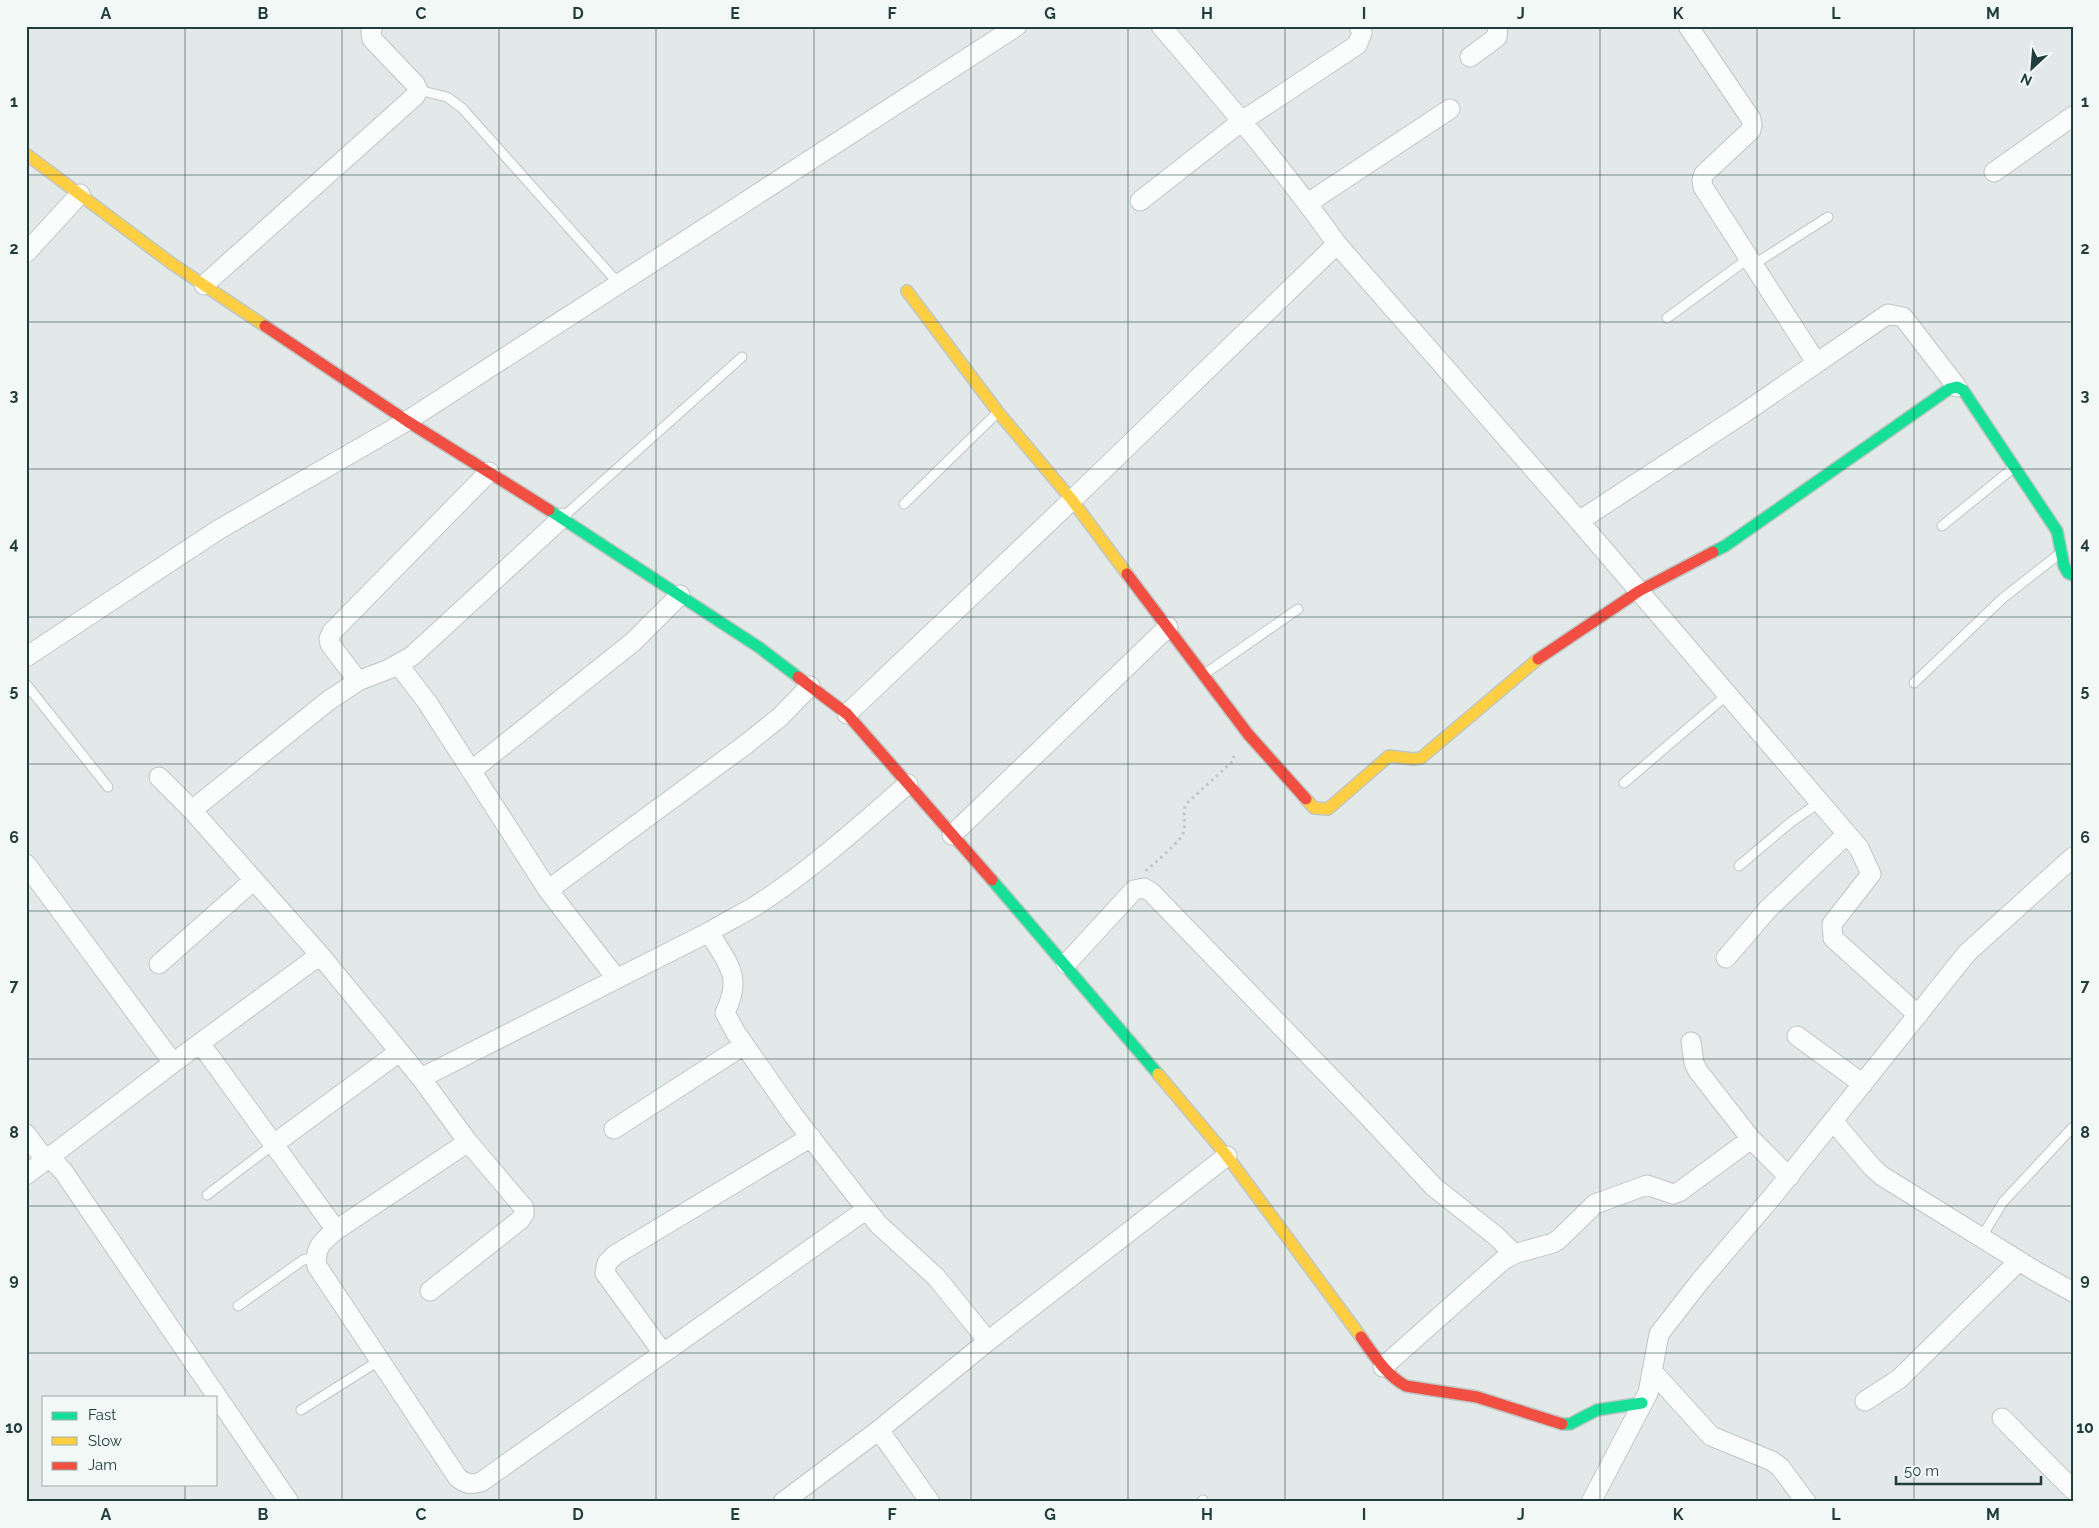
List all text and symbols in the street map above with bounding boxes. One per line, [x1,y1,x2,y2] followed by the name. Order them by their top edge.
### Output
[101,4,112,23] text: A
[258,4,269,23] text: B
[416,4,427,23] text: C
[572,4,584,23] text: D
[730,4,740,23] text: E
[887,4,897,23] text: F
[1044,4,1056,23] text: G
[1201,4,1213,23] text: H
[1362,4,1366,23] text: I
[1517,4,1525,23] text: J
[1673,4,1684,23] text: K
[1831,4,1841,23] text: L
[1986,4,2000,23] text: M
[2006,42,2056,92] north arrow
[2018,70,2035,89] text: N
[10,92,18,111] text: 1
[2081,92,2089,111] text: 1
[9,239,19,258] text: 2
[2080,239,2090,258] text: 2
[10,386,19,405] text: 3
[2081,386,2090,405] text: 3
[9,534,19,553] text: 4
[2080,534,2090,553] text: 4
[10,681,19,700] text: 5
[2081,681,2090,700] text: 5
[9,828,19,847] text: 6
[2080,828,2090,847] text: 6
[10,976,19,995] text: 7
[2081,976,2090,995] text: 7
[9,1123,19,1142] text: 8
[2080,1123,2090,1142] text: 8
[9,1270,19,1289] text: 9
[2080,1270,2090,1289] text: 9
[42,1396,218,1486] legend
[88,1406,116,1424] text: Fast
[5,1418,23,1437] text: 10
[2076,1418,2094,1437] text: 10
[88,1432,122,1450] text: Slow
[1896,1453,2042,1485] scale bar
[88,1456,117,1474] text: Jam
[1904,1462,1939,1480] text: 50 m
[101,1505,112,1524] text: A
[258,1505,269,1524] text: B
[416,1505,427,1524] text: C
[572,1505,584,1524] text: D
[730,1505,740,1524] text: E
[887,1505,897,1524] text: F
[1044,1505,1056,1524] text: G
[1201,1505,1213,1524] text: H
[1362,1505,1366,1524] text: I
[1517,1505,1525,1524] text: J
[1673,1505,1684,1524] text: K
[1831,1505,1841,1524] text: L
[1986,1505,2000,1524] text: M

